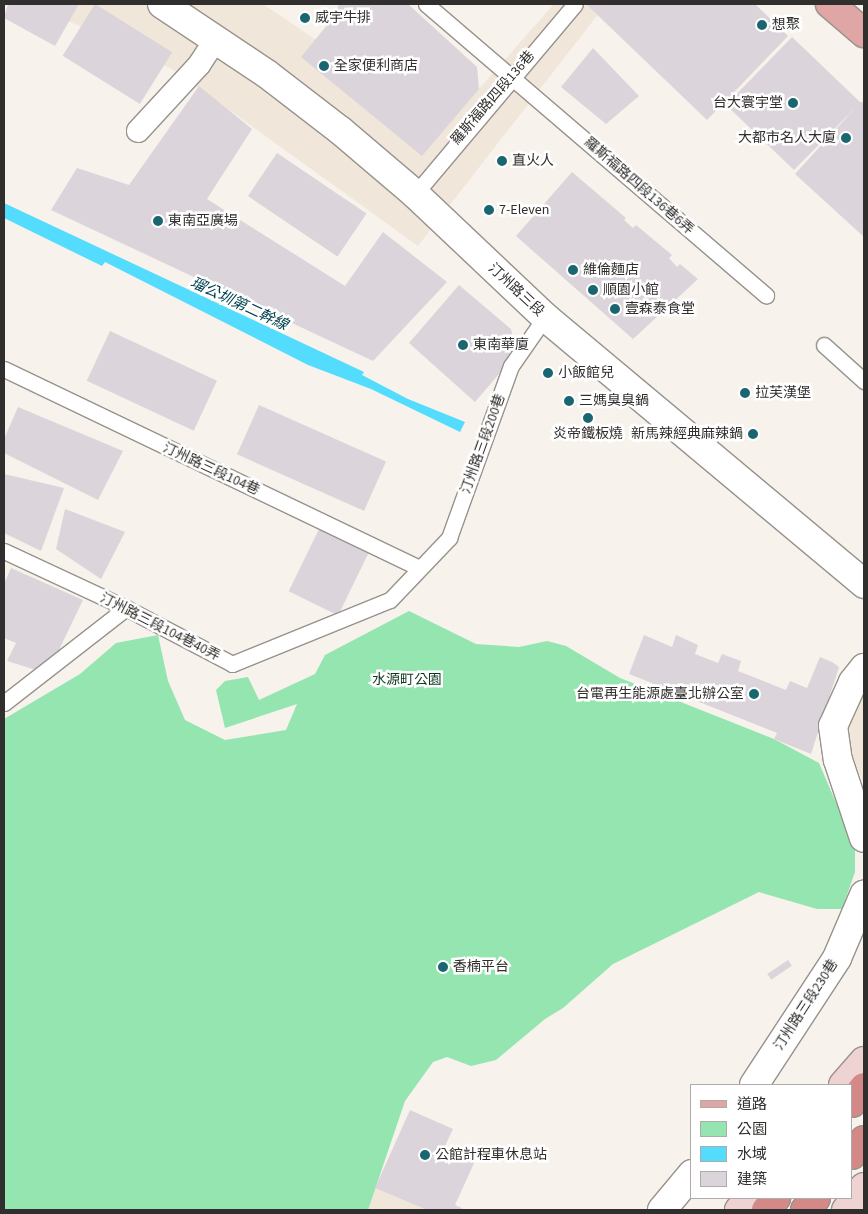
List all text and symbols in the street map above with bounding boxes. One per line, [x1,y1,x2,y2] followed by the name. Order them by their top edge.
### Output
[315,10,371,26] place label: 威宇牛排
[299,12,311,24] marker: 威宇牛排
[772,17,800,33] place label: 想聚
[756,19,768,31] marker: 想聚
[448,48,538,148] street label: 羅斯福路四段136巷
[334,58,418,74] place label: 全家便利商店
[318,60,330,72] marker: 全家便利商店
[713,95,783,111] place label: 台大寰宇堂
[787,97,799,109] marker: 台大寰宇堂
[738,130,836,146] place label: 大都市名人大廈
[840,132,852,144] marker: 大都市名人大廈
[581,134,697,238] street label: 羅斯福路四段136巷6弄
[512,153,554,169] place label: 直火人
[496,155,508,167] marker: 直火人
[499,202,549,218] place label: 7-Eleven
[483,204,495,216] marker: 7-Eleven
[168,213,238,229] place label: 東南亞廣場
[152,215,164,227] marker: 東南亞廣場
[485,260,547,320] street label: 汀州路三段
[583,262,639,278] place label: 維倫麵店
[567,264,579,276] marker: 維倫麵店
[188,274,290,334] water label: 瑠公圳第二幹線
[603,282,659,298] place label: 順園小館
[587,284,599,296] marker: 順園小館
[625,301,695,317] place label: 壹森泰食堂
[609,303,621,315] marker: 壹森泰食堂
[473,337,529,353] place label: 東南華廈
[457,339,469,351] marker: 東南華廈
[558,365,614,381] place label: 小飯館兒
[542,367,554,379] marker: 小飯館兒
[755,385,811,401] place label: 拉芙漢堡
[739,387,751,399] marker: 拉芙漢堡
[457,392,509,496] street label: 汀州路三段200巷
[579,393,649,409] place label: 三媽臭臭鍋
[563,395,575,407] marker: 三媽臭臭鍋
[582,412,594,424] marker: 炎帝鐵板燒
[553,426,623,442] place label: 炎帝鐵板燒
[631,426,743,442] place label: 新馬辣經典麻辣鍋
[747,428,759,440] marker: 新馬辣經典麻辣鍋
[160,439,262,499] street label: 汀州路三段104巷
[97,589,223,665] street label: 汀州路三段104巷40弄
[372,672,442,688] park label: 水源町公園
[576,686,744,702] place label: 台電再生能源處臺北辦公室
[748,688,760,700] marker: 台電再生能源處臺北辦公室
[770,956,842,1054] street label: 汀州路三段230巷
[453,959,509,975] place label: 香楠平台
[437,961,449,973] marker: 香楠平台
[690,1084,853,1199] legend
[737,1094,767,1115] text: 道路
[737,1119,767,1140] text: 公園
[737,1144,767,1165] text: 水域
[435,1147,547,1163] place label: 公館計程車休息站
[419,1149,431,1161] marker: 公館計程車休息站
[737,1169,767,1190] text: 建築

